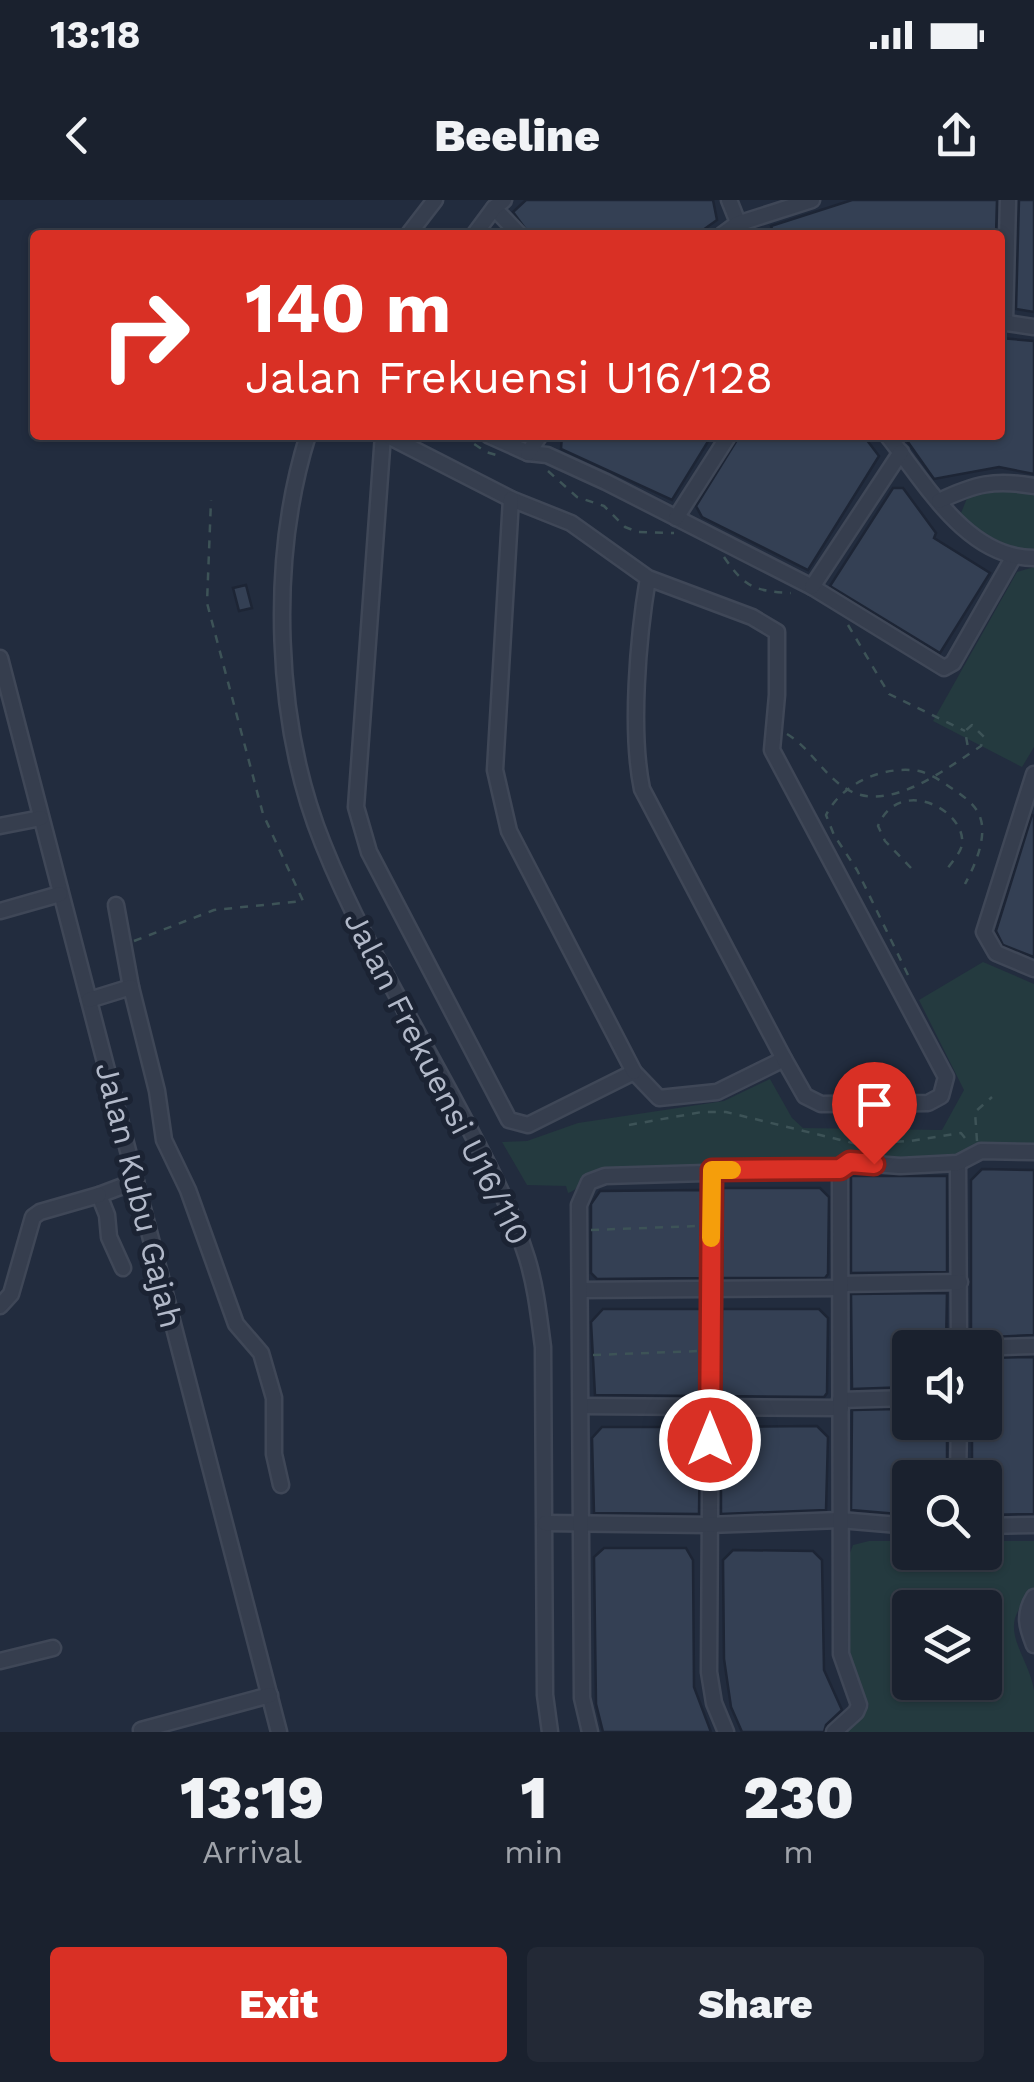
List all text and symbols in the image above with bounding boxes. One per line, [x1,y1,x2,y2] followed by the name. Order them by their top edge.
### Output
[50,13,141,57] text: 13:18
[50,108,105,163] icon: back
[929,108,984,163] icon: share
[434,109,600,162] text: Beeline
[245,267,451,349] text: 140 m
[80,270,210,400] icon: right
[245,351,773,404] text: Jalan Frekuensi U16/128
[336,905,538,1251] street label: Jalan Frekuensi U16/110
[88,1058,190,1332] street label: Jalan Kubu Gajah
[832,1062,917,1165] pin
[847,1077,902,1132] icon: arrive
[892,1330,1002,1700] map controls
[892,1330,1002,1440] button: sound
[658,1388,762,1492] position arrow
[892,1460,1002,1570] button: search
[892,1590,1002,1700] button: layers
[180,1762,324,1833] text: 13:19
[520,1762,547,1833] text: 1
[743,1762,854,1833] text: 230
[202,1833,302,1871] text: Arrival
[504,1833,563,1871] text: min
[783,1833,814,1871] text: m
[50,1947,507,2062] button: Exit
[527,1947,984,2062] button: Share

